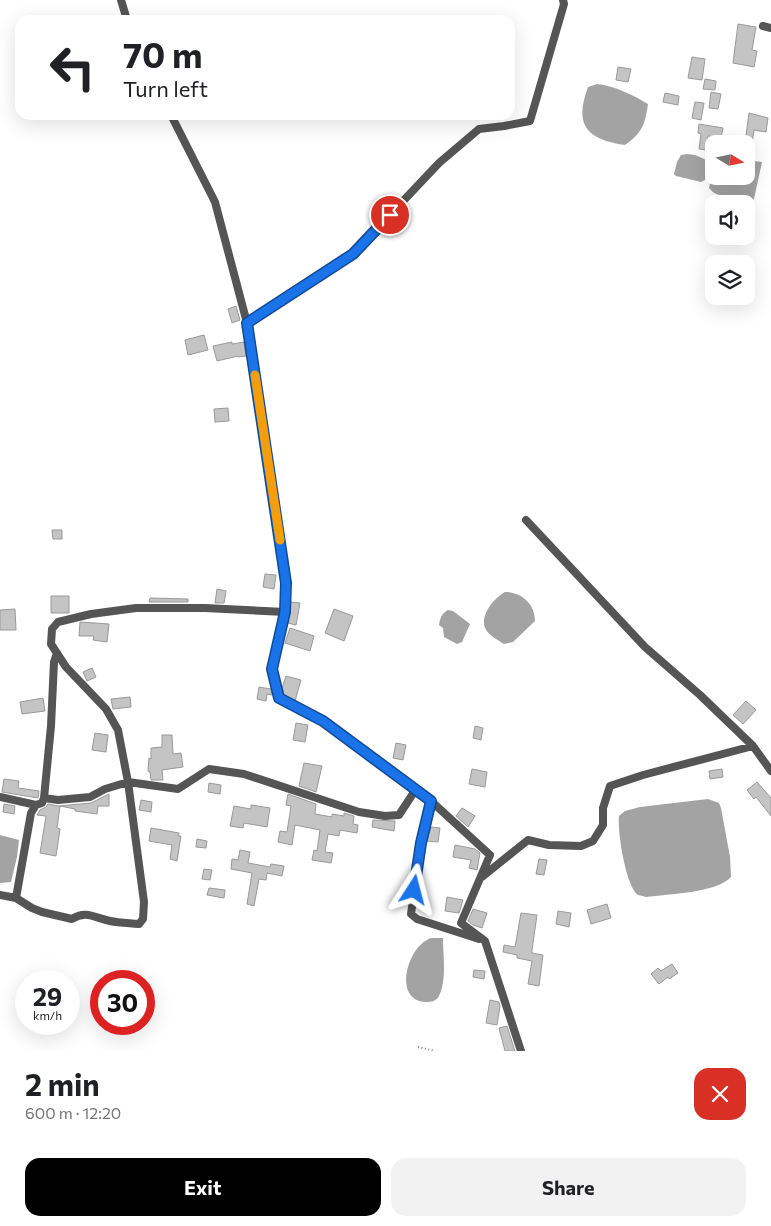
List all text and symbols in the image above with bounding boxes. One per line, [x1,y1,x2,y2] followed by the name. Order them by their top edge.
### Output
[123,32,203,75] text: 70 m
[40,35,105,100] icon: left
[123,75,208,102] text: Turn left
[705,135,755,185] north arrow
[705,135,755,305] map controls
[369,194,411,236] pin
[705,195,755,245] button: sound
[376,201,404,229] icon: arrive
[705,255,755,305] button: layers
[387,863,439,915] position arrow
[90,970,155,1035] speed limit sign: 30
[33,981,62,1011] text: 29
[33,1008,62,1022] text: km/h
[25,1065,100,1102] text: 2 min
[694,1068,746,1120] button: close
[25,1103,121,1122] text: 600 m · 12:20
[25,1158,381,1216] button: Exit
[391,1158,746,1216] button: Share

